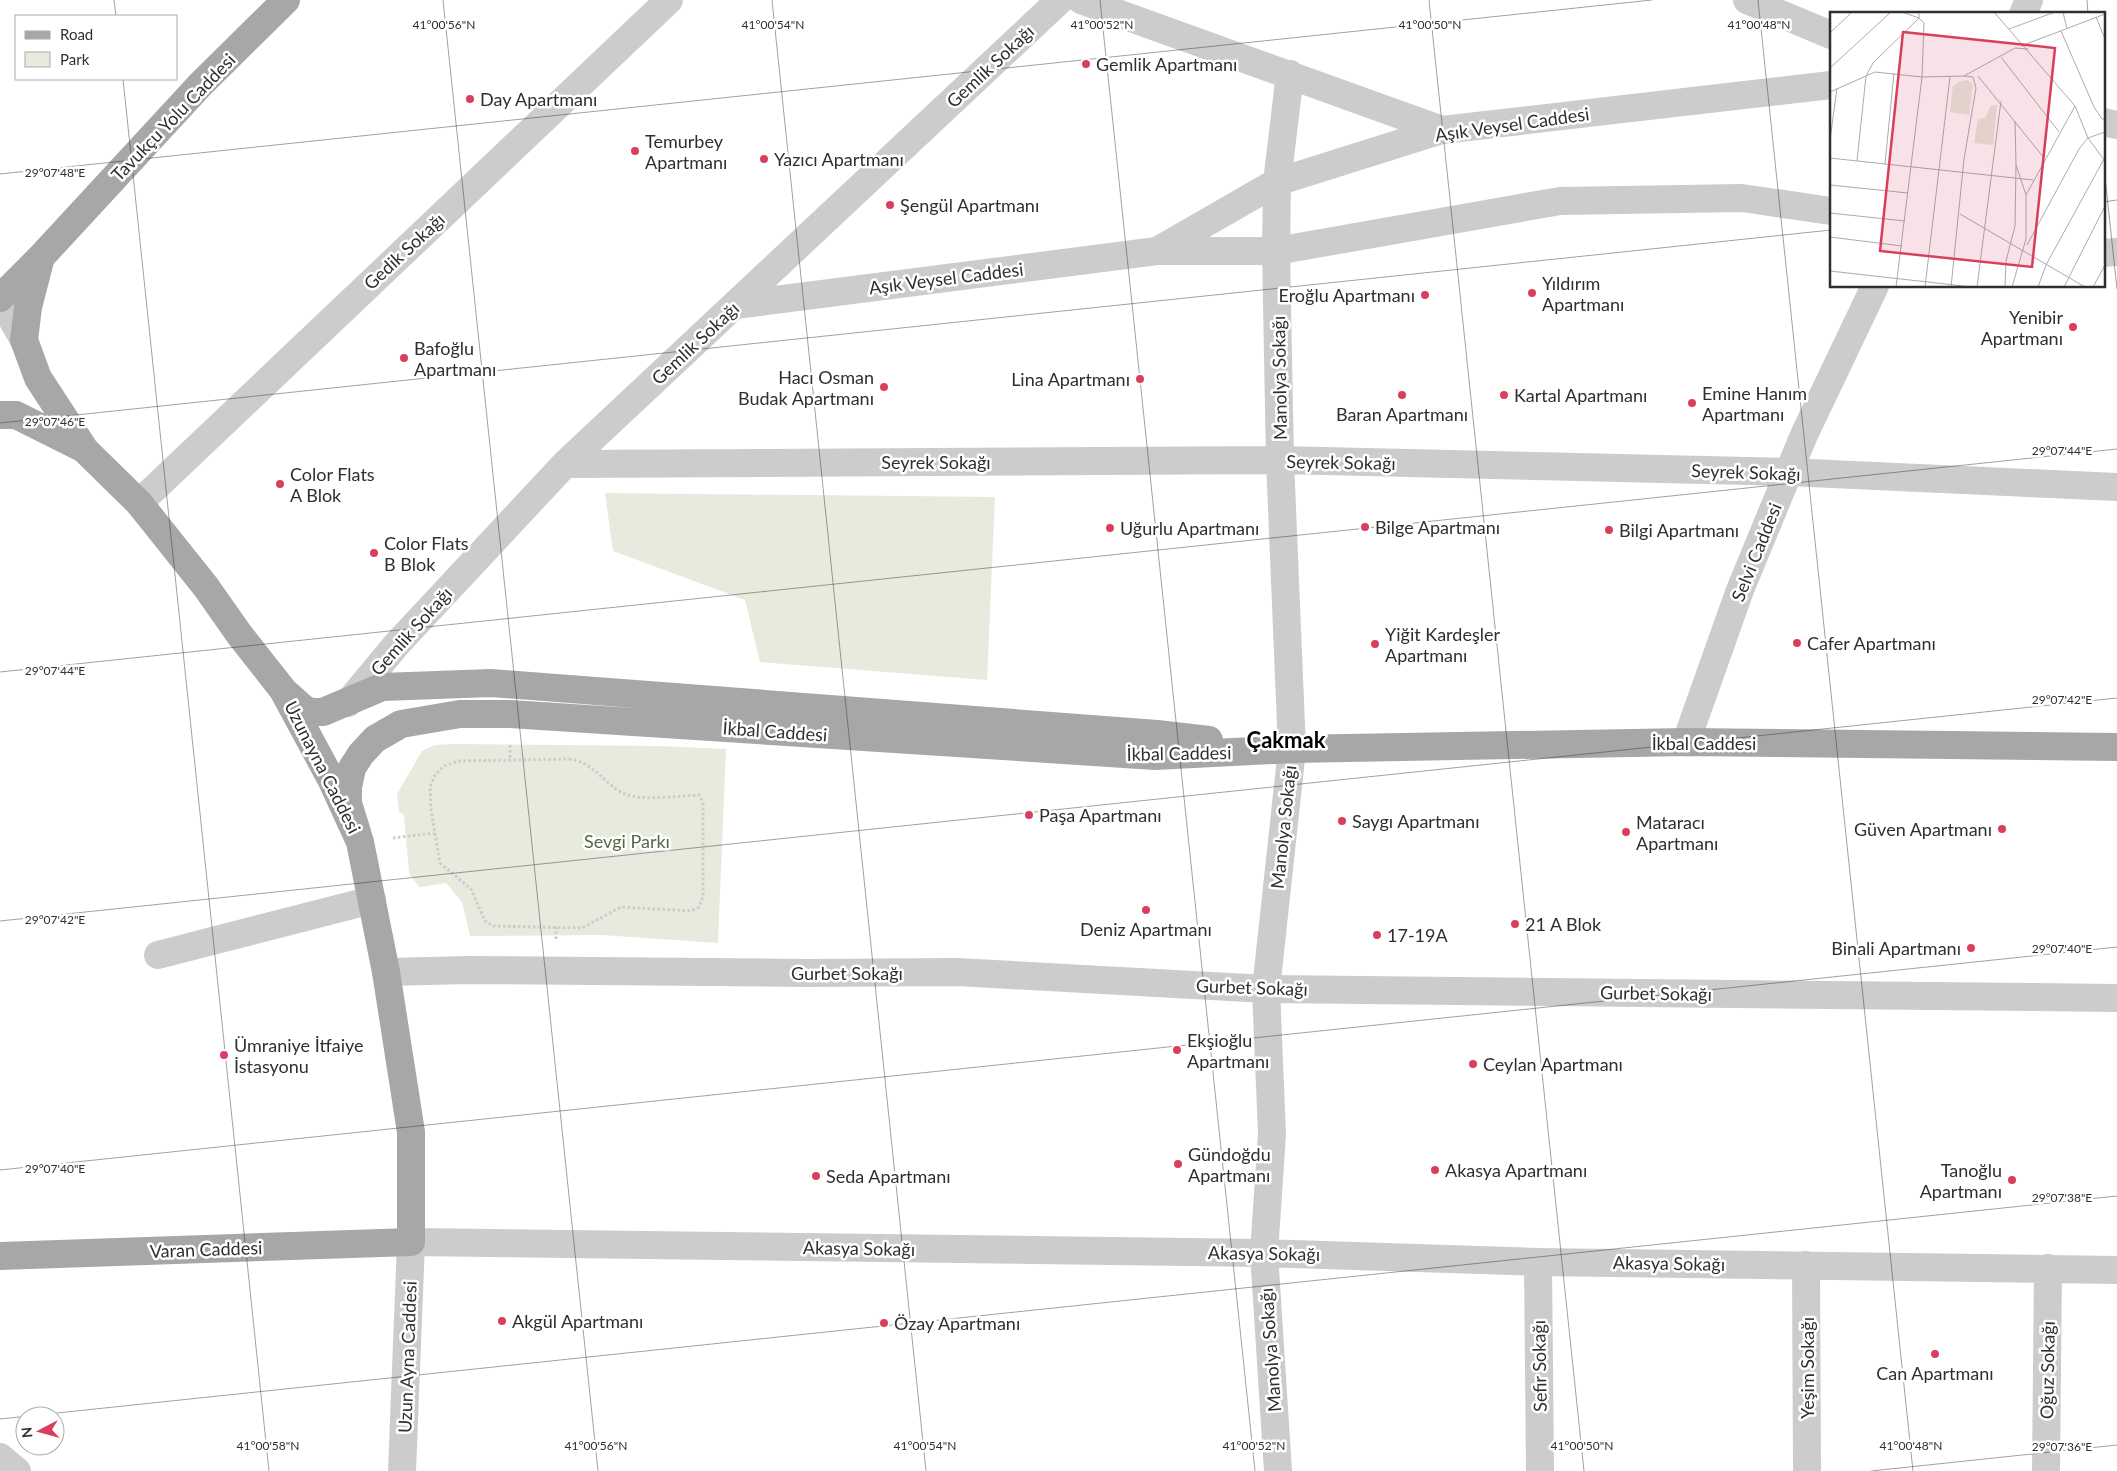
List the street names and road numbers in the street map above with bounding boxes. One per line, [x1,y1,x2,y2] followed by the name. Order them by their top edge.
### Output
[942,20,1038,112] street label: Gemlik Sokağı
[106,49,240,185] street label: Tavukçu Yolu Caddesi
[1433,102,1591,146] street label: Aşık Veysel Caddesi
[359,208,449,294] street label: Gedik Sokağı
[867,258,1025,298] street label: Aşık Veysel Caddesi
[647,297,743,389] street label: Gemlik Sokağı
[1267,316,1291,440] street label: Manolya Sokağı
[1286,450,1396,474] street label: Seyrek Sokağı
[881,451,991,473] street label: Seyrek Sokağı
[1691,459,1801,485] street label: Seyrek Sokağı
[1726,499,1786,605] street label: Selvi Caddesi
[366,582,456,680] street label: Gemlik Sokağı
[280,697,366,837] street label: Uzunayna Caddesi
[722,716,828,746] street label: İkbal Caddesi
[1652,732,1756,754] street label: İkbal Caddesi
[1126,741,1232,765] street label: İkbal Caddesi
[1266,764,1300,890] street label: Manolya Sokağı
[791,962,903,984] street label: Gurbet Sokağı
[1196,974,1308,1000] street label: Gurbet Sokağı
[1600,981,1712,1005] street label: Gurbet Sokağı
[149,1236,263,1262] street label: Varan Caddesi
[803,1236,915,1260] street label: Akasya Sokağı
[1208,1241,1320,1265] street label: Akasya Sokağı
[1613,1251,1725,1275] street label: Akasya Sokağı
[393,1281,421,1433] street label: Uzun Ayna Caddesi
[1255,1287,1285,1413] street label: Manolya Sokağı
[1796,1317,1818,1419] street label: Yeşim Sokağı
[1527,1320,1551,1412] street label: Sefir Sokağı
[2035,1321,2059,1419] street label: Oğuz Sokağı

